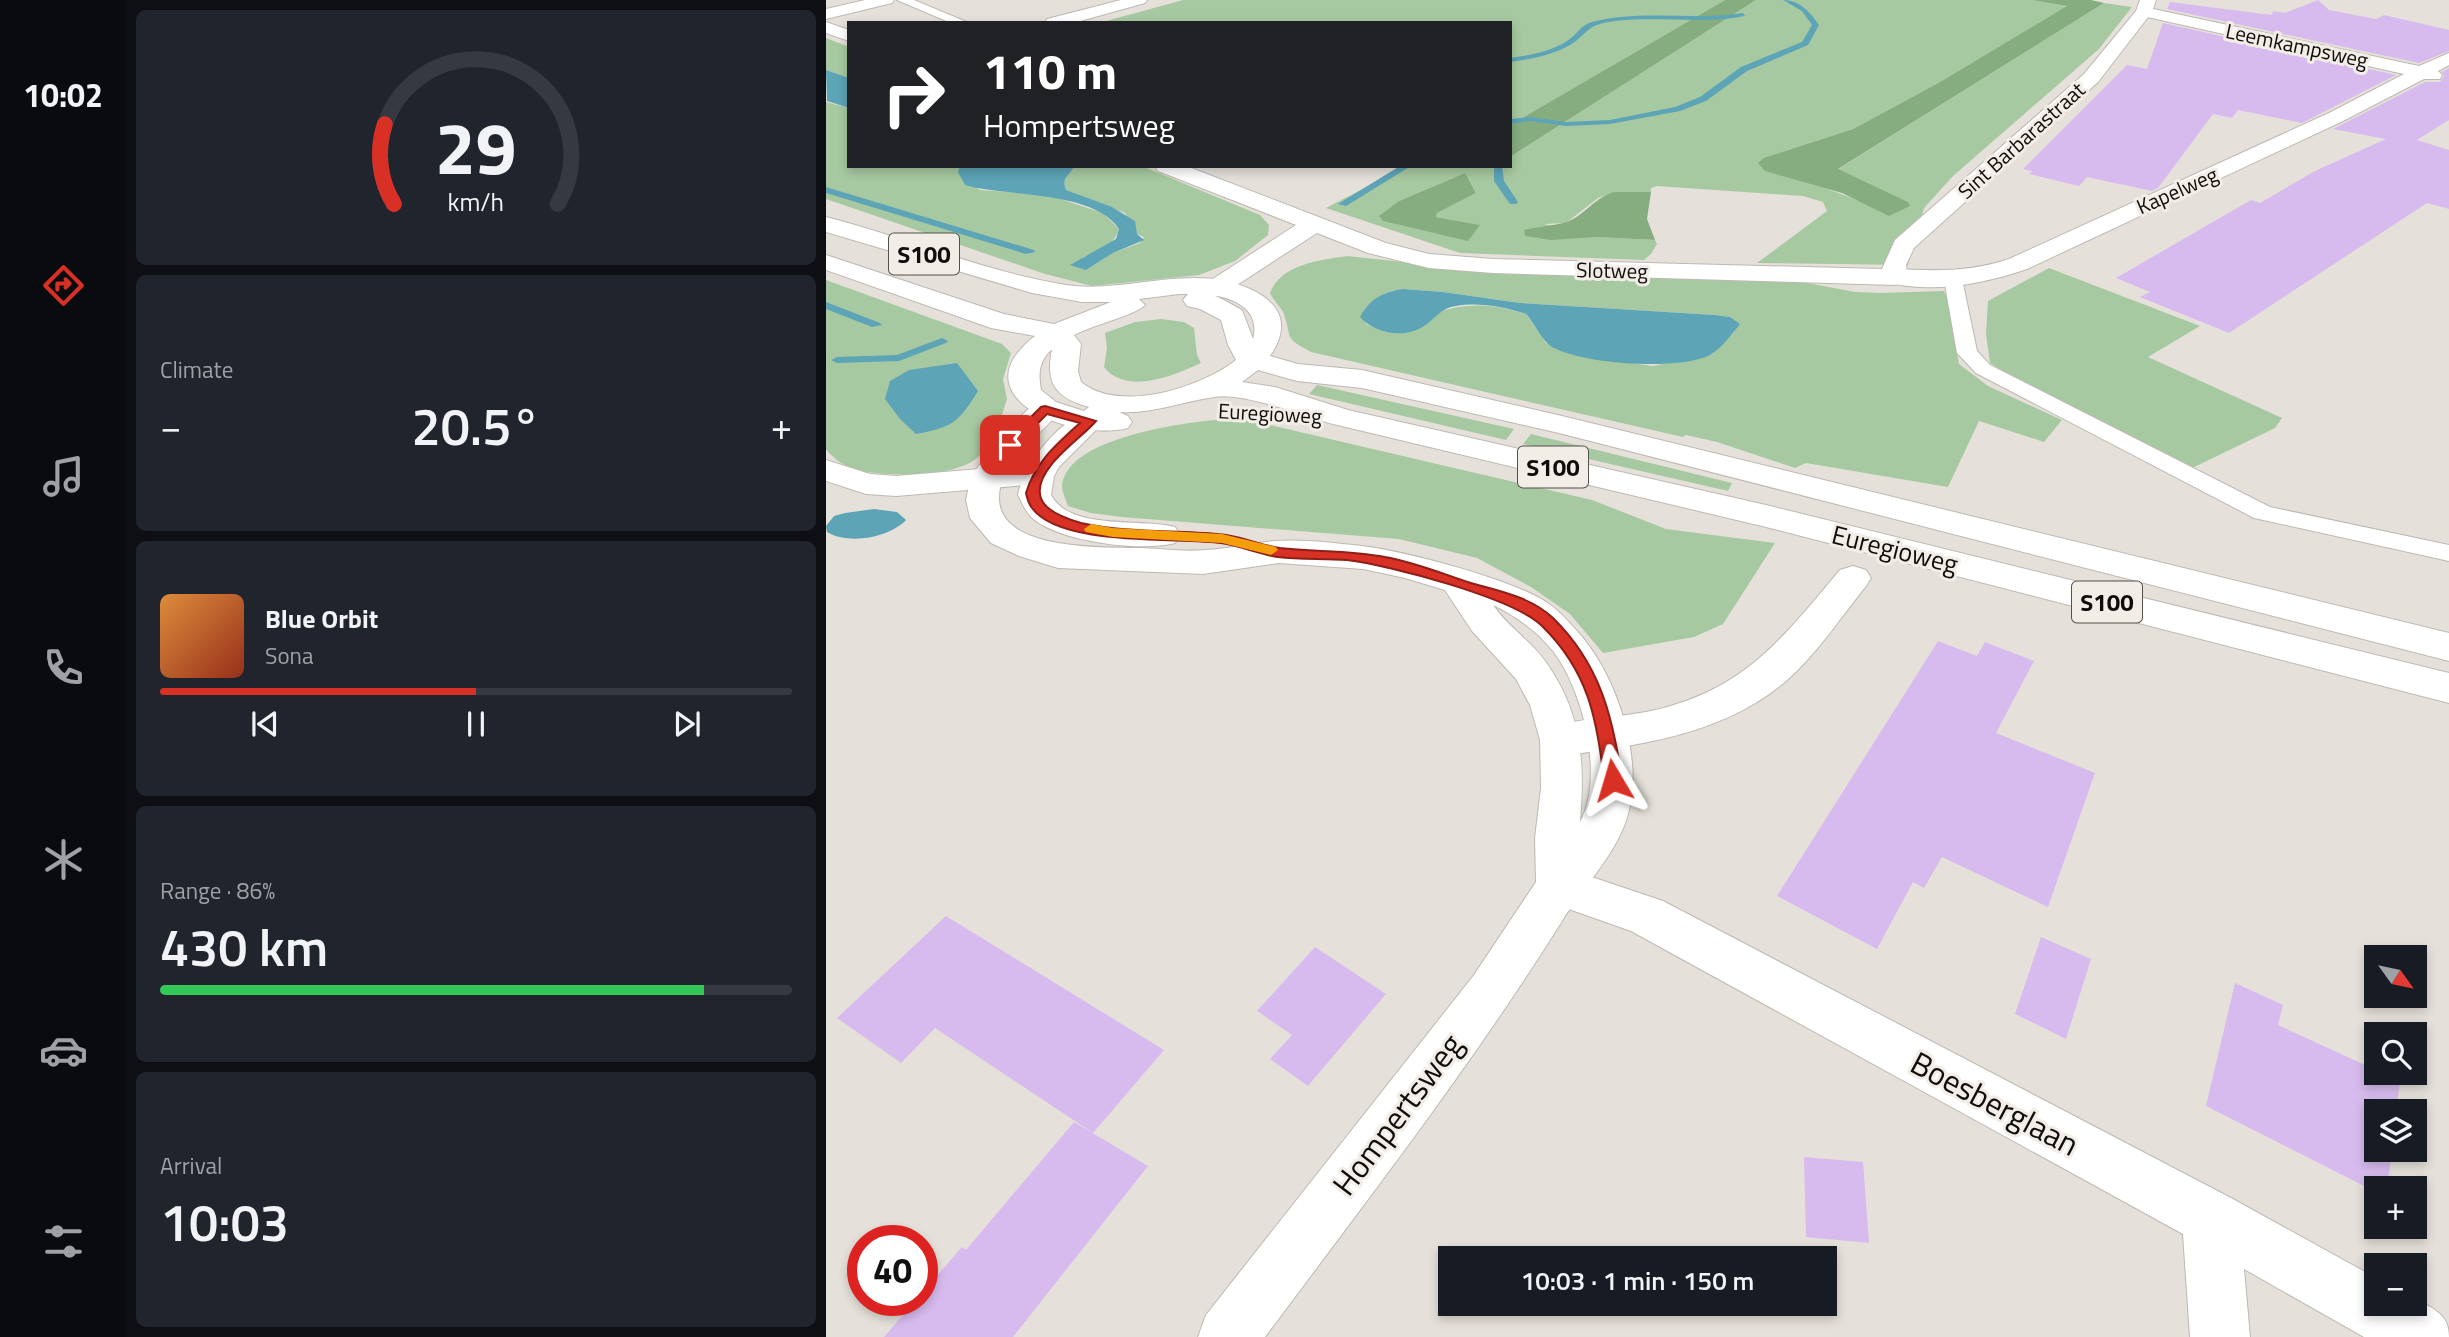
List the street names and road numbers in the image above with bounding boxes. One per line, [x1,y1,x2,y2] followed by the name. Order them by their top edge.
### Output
[2223,14,2371,76] street label: Leemkampsweg
[1950,73,2092,206] street label: Sint Barbarastraat
[2131,158,2223,222] street label: Kapelweg
[889,233,959,274] road number: S100
[1576,253,1648,287] street label: Slotweg
[1217,394,1323,432] street label: Euregioweg
[1518,446,1588,488] road number: S100
[1828,515,1962,583] street label: Euregioweg
[2072,582,2142,622] road number: S100
[1320,1023,1474,1205] street label: Hompertsweg
[1902,1038,2088,1168] street label: Boesberglaan

